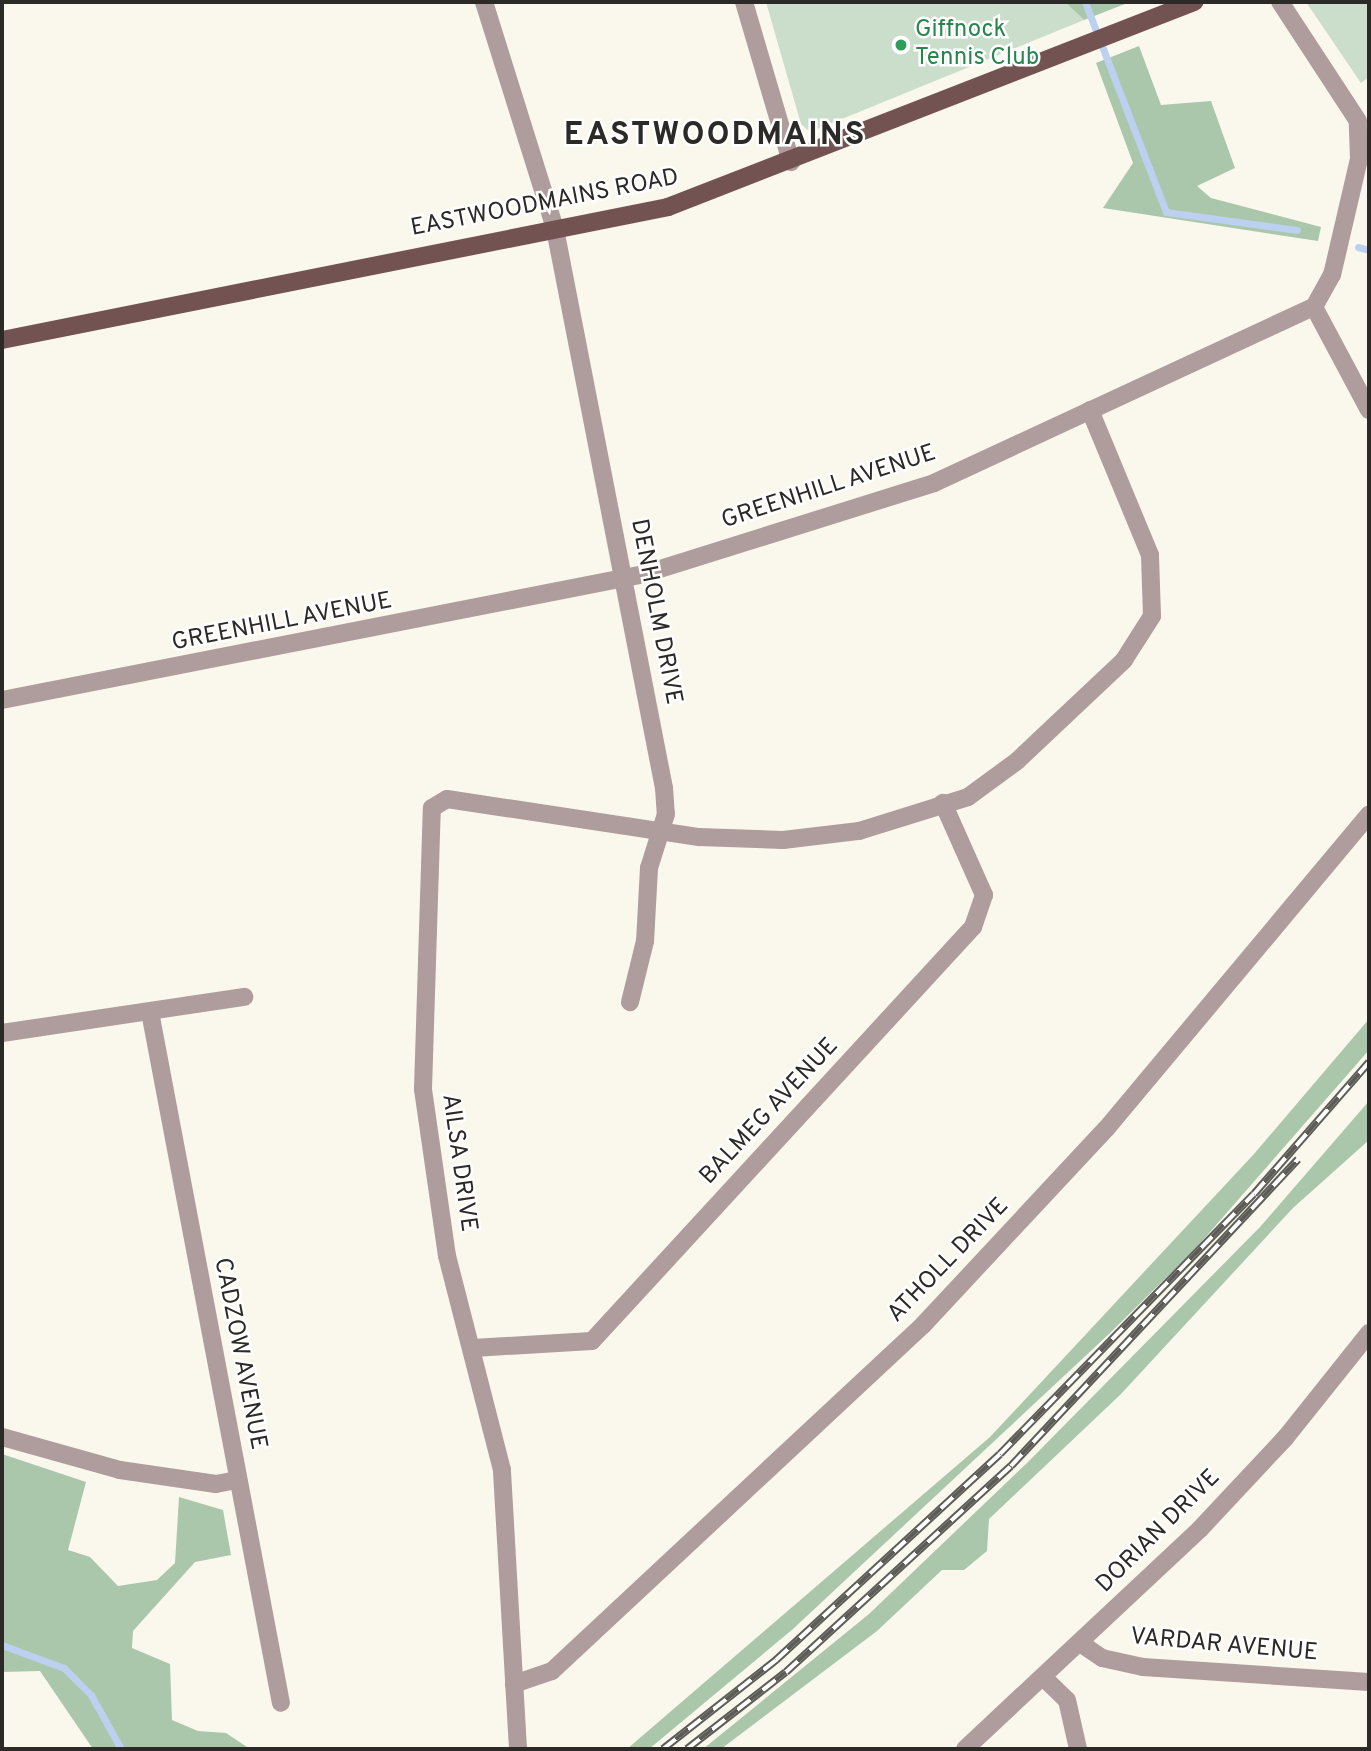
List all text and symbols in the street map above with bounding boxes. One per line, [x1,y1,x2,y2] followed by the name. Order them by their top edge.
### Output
[915,17,1039,73] place label: Giffnock Tennis Club
[893,37,909,53] marker: Giffnock Tennis Club
[565,117,865,155] district label: EASTWOODMAINS
[409,164,681,244] street label: EASTWOODMAINS ROAD
[718,440,940,536] street label: GREENHILL AVENUE
[623,517,687,707] street label: DENHOLM DRIVE
[169,587,395,659] street label: GREENHILL AVENUE
[694,1032,846,1192] street label: BALMEG AVENUE
[434,1092,482,1234] street label: AILSA DRIVE
[882,1193,1016,1329] street label: ATHOLL DRIVE
[206,1255,272,1453] street label: CADZOW AVENUE
[1091,1464,1227,1600] street label: DORIAN DRIVE
[1128,1623,1320,1669] street label: VARDAR AVENUE

